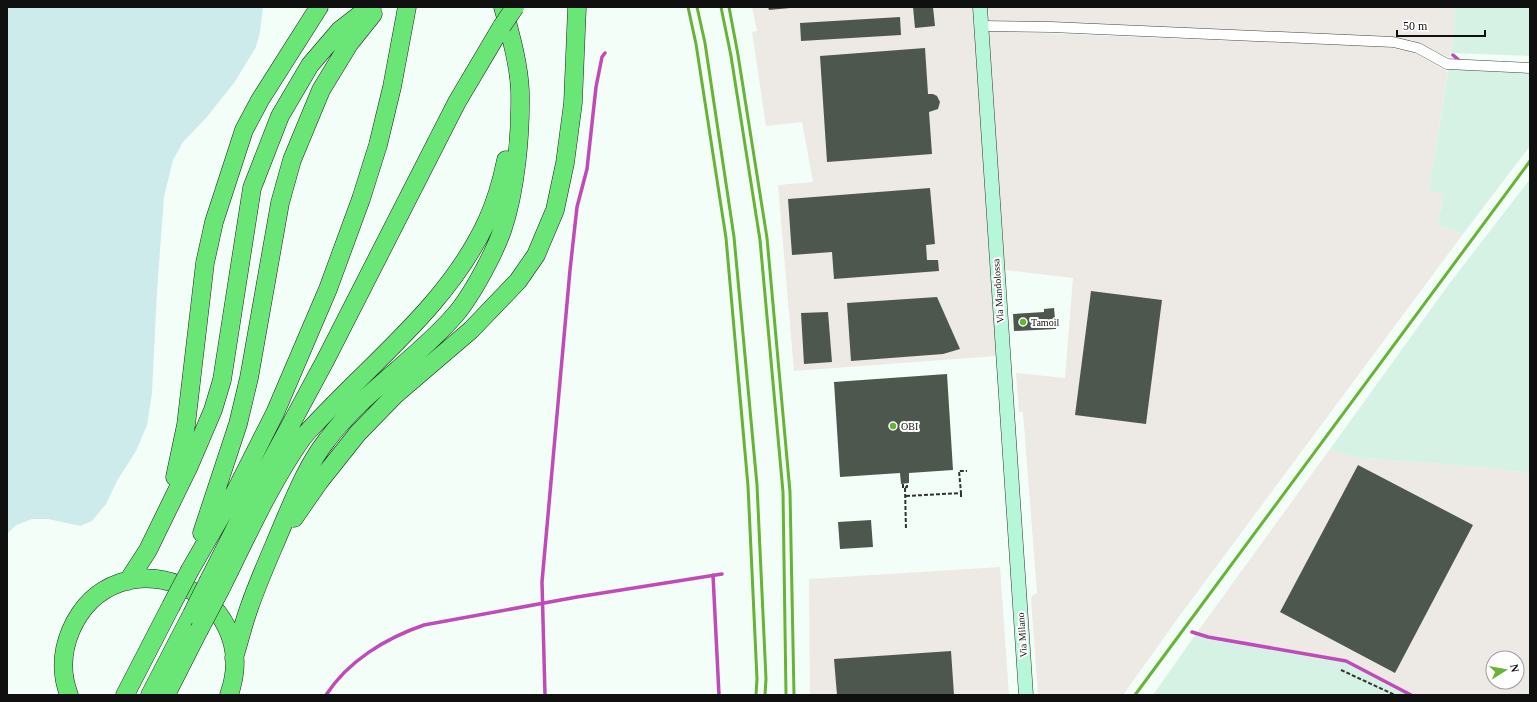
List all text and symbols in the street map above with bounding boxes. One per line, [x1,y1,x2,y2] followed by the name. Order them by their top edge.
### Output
[1397,12,1485,38] scale bar
[1403,19,1428,33] text: 50 m
[990,258,1006,324] street label: Via Mandolossa
[1018,317,1028,327] marker: Tamoil
[1031,317,1059,328] place label: Tamoil
[888,421,898,431] marker: OBI
[901,421,918,432] place label: OBI
[1015,612,1029,658] street label: Via Milano
[1485,650,1525,690] north arrow
[1508,663,1521,673] text: N

